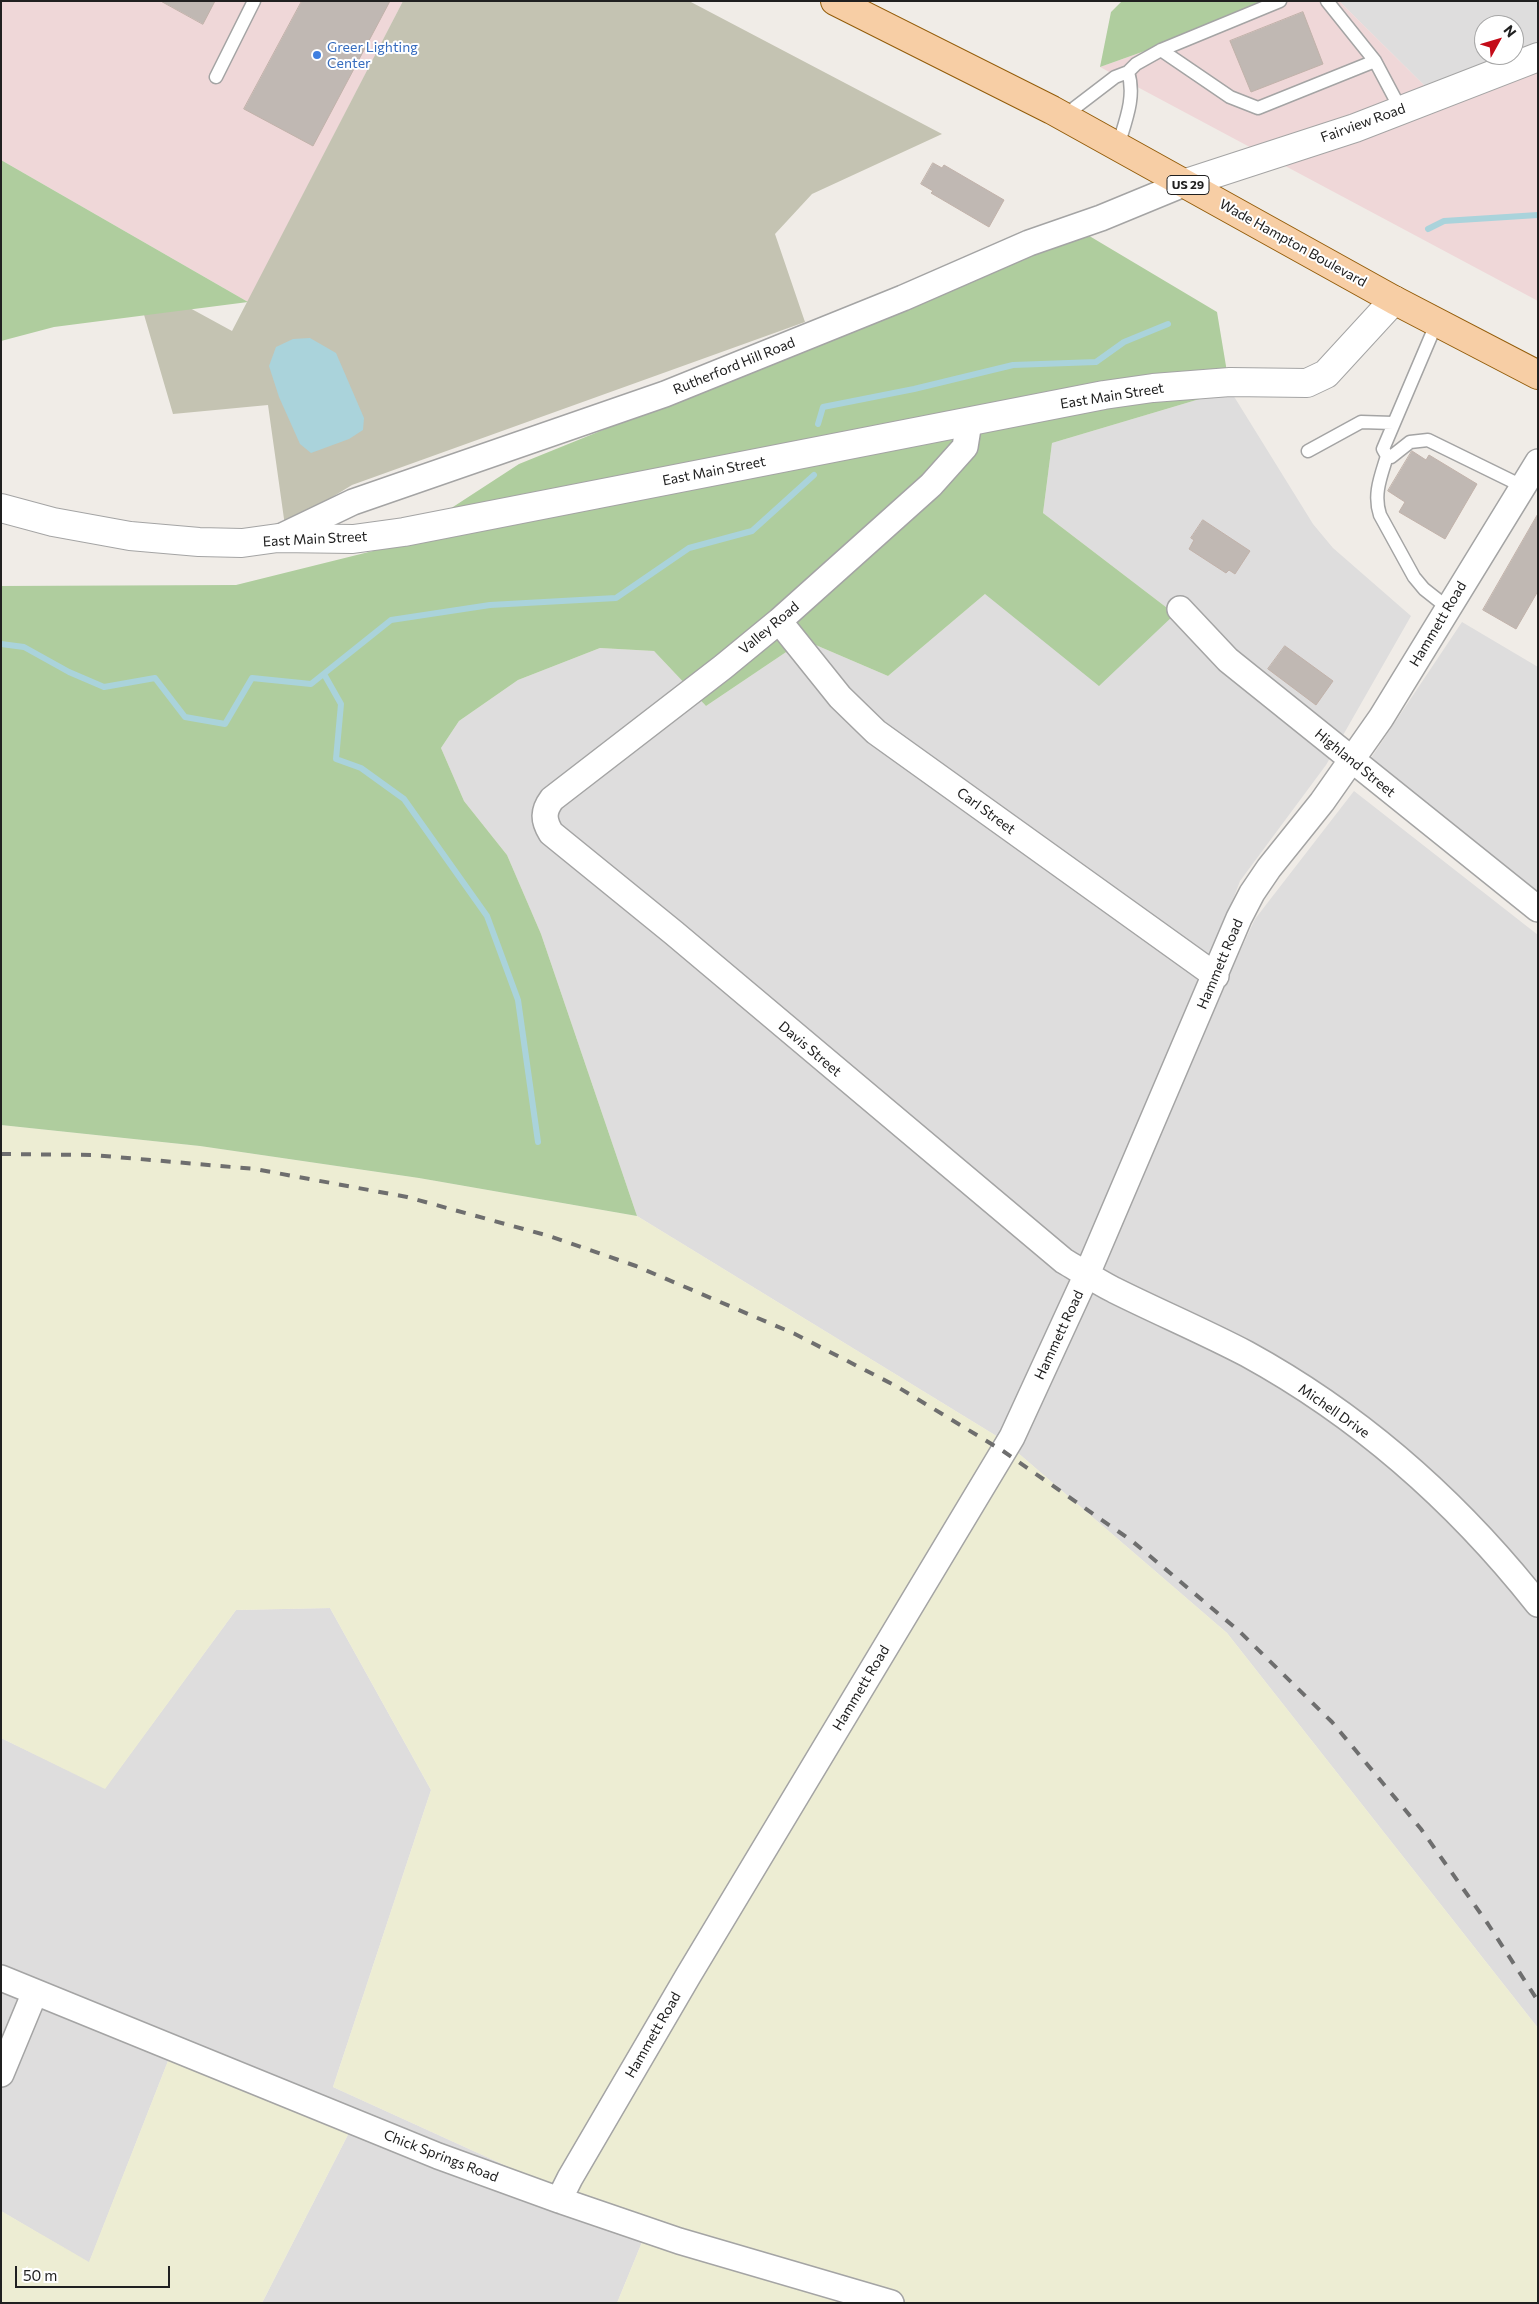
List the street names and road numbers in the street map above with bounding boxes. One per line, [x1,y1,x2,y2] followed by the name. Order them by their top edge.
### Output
[1318,100,1408,146] street label: Fairview Road
[1167,176,1209,194] road number: US 29
[1216,195,1370,291] street label: Wade Hampton Boulevard
[671,334,797,398] street label: Rutherford Hill Road
[1059,380,1165,412] street label: East Main Street
[661,453,767,489] street label: East Main Street
[262,528,368,550] street label: East Main Street
[1406,578,1470,670] street label: Hammett Road
[736,598,802,658] street label: Valley Road
[1311,725,1399,801] street label: Highland Street
[953,784,1019,838] street label: Carl Street
[1193,916,1247,1012] street label: Hammett Road
[775,1018,845,1080] street label: Davis Street
[1031,1288,1087,1382] street label: Hammett Road
[1295,1380,1373,1442] street label: Michell Drive
[829,1642,893,1734] street label: Hammett Road
[622,1989,684,2081] street label: Hammett Road
[381,2126,501,2186] street label: Chick Springs Road

